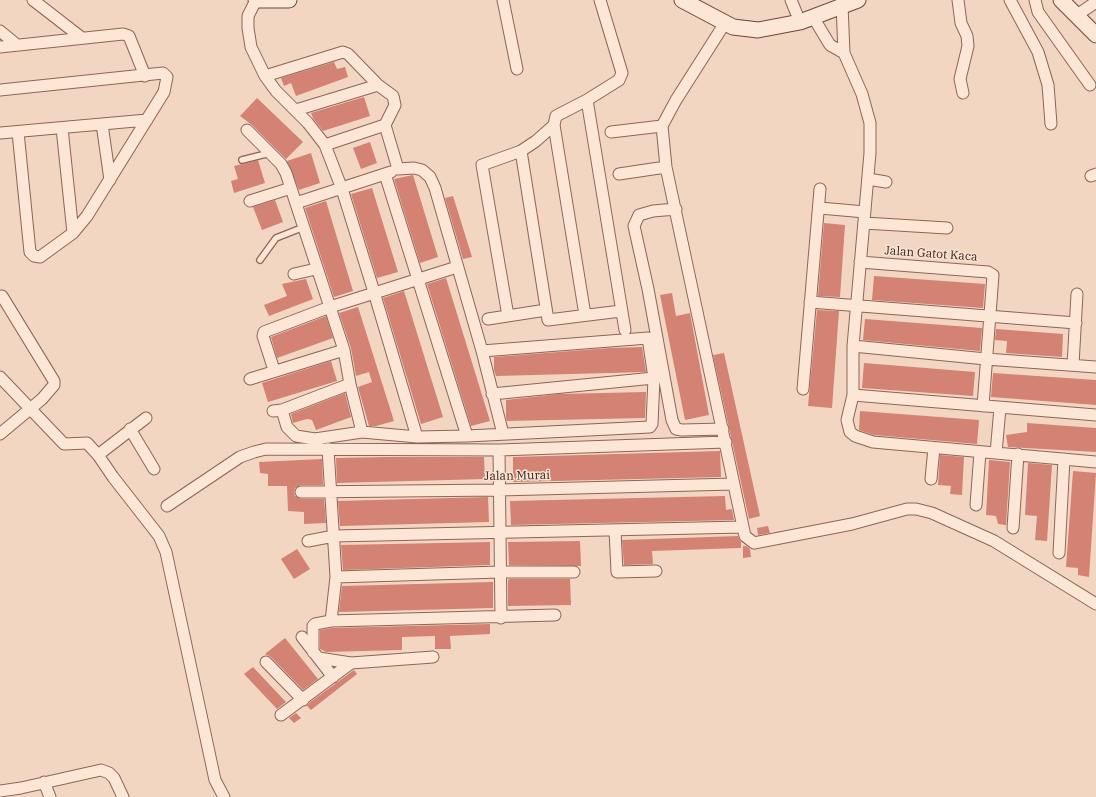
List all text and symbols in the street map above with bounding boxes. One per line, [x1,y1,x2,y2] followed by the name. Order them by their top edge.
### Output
[884,244,978,264] street label: Jalan Gatot Kaca
[484,468,550,484] street label: Jalan Murai

